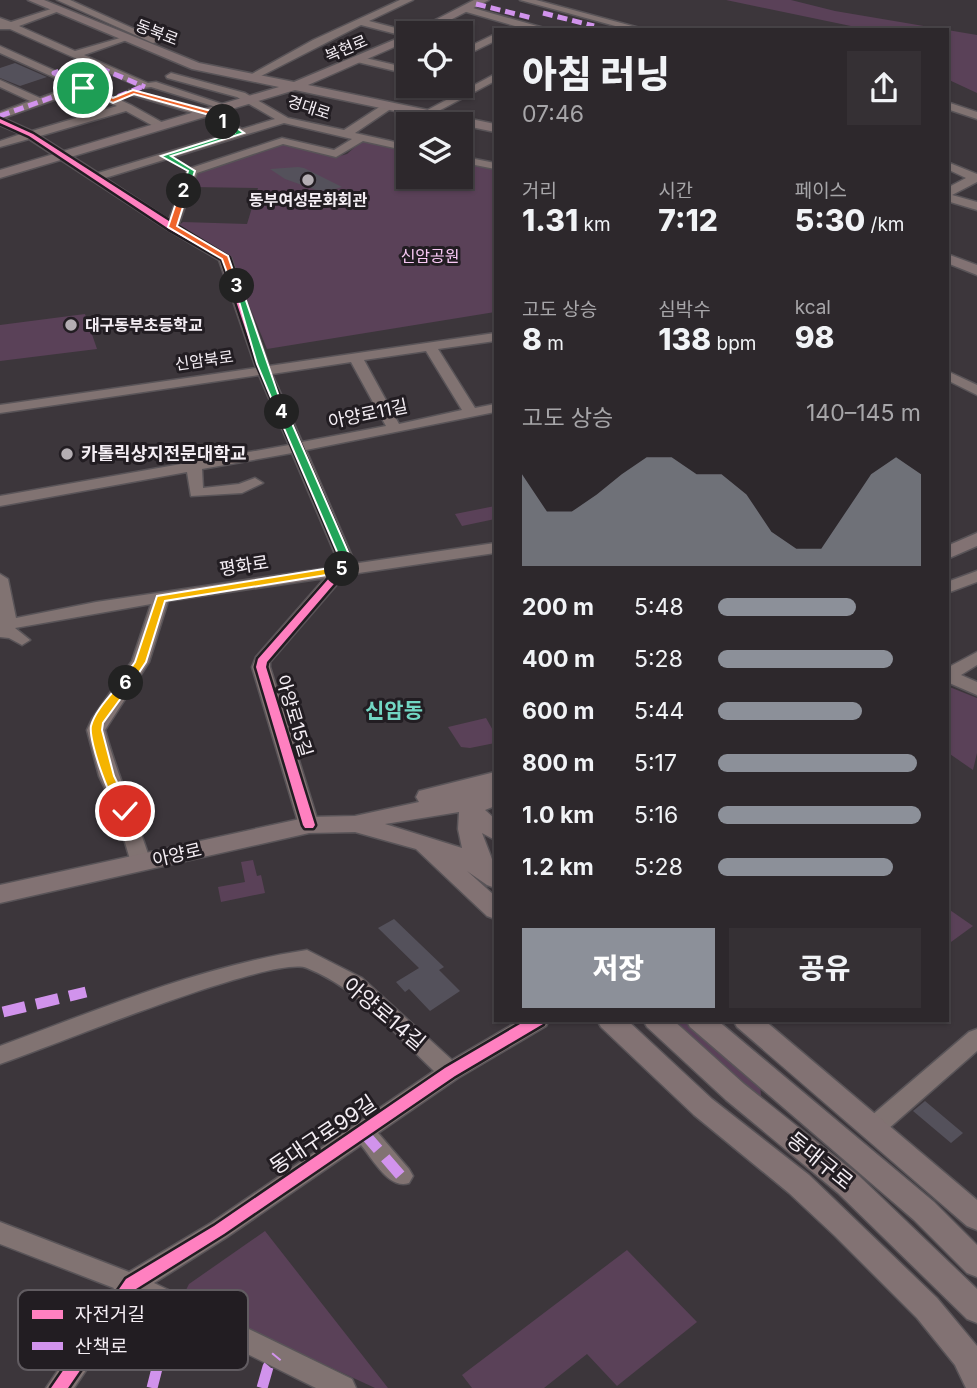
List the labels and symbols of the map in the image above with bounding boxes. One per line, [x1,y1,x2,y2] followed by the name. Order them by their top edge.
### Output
[133,15,181,49] street label: 동북로
[322,30,370,66] street label: 복현로
[53,58,113,118] pin
[285,91,333,123] street label: 경대로
[206,104,241,140] pin: 1
[300,172,316,188] marker: 동부여성문화회관
[166,174,202,208] pin: 2
[249,190,367,210] place label: 동부여성문화회관
[401,246,459,266] park label: 신암공원
[219,268,254,304] pin: 3
[85,315,203,335] place label: 대구동부초등학교
[63,317,79,333] marker: 대구동부초등학교
[173,346,235,374] street label: 신암북로
[264,394,300,430] pin: 4
[326,395,410,432] street label: 아양로11길
[81,443,247,464] place label: 카톨릭상지전문대학교
[59,446,75,462] marker: 카톨릭상지전문대학교
[218,551,270,580] street label: 평화로
[324,552,360,586] pin: 5
[108,666,144,700] pin: 6
[272,672,317,759] street label: 아양로15길
[365,698,423,723] district label: 신암동
[95,781,155,841] pin
[150,839,203,870] street label: 아양로
[338,972,430,1055] street label: 아양로14길
[265,1090,381,1179] street label: 동대구로99길
[782,1127,858,1195] street label: 동대구로
[18,1290,248,1370] legend
[75,1303,145,1326] text: 자전거길
[75,1335,127,1358] text: 산책로

